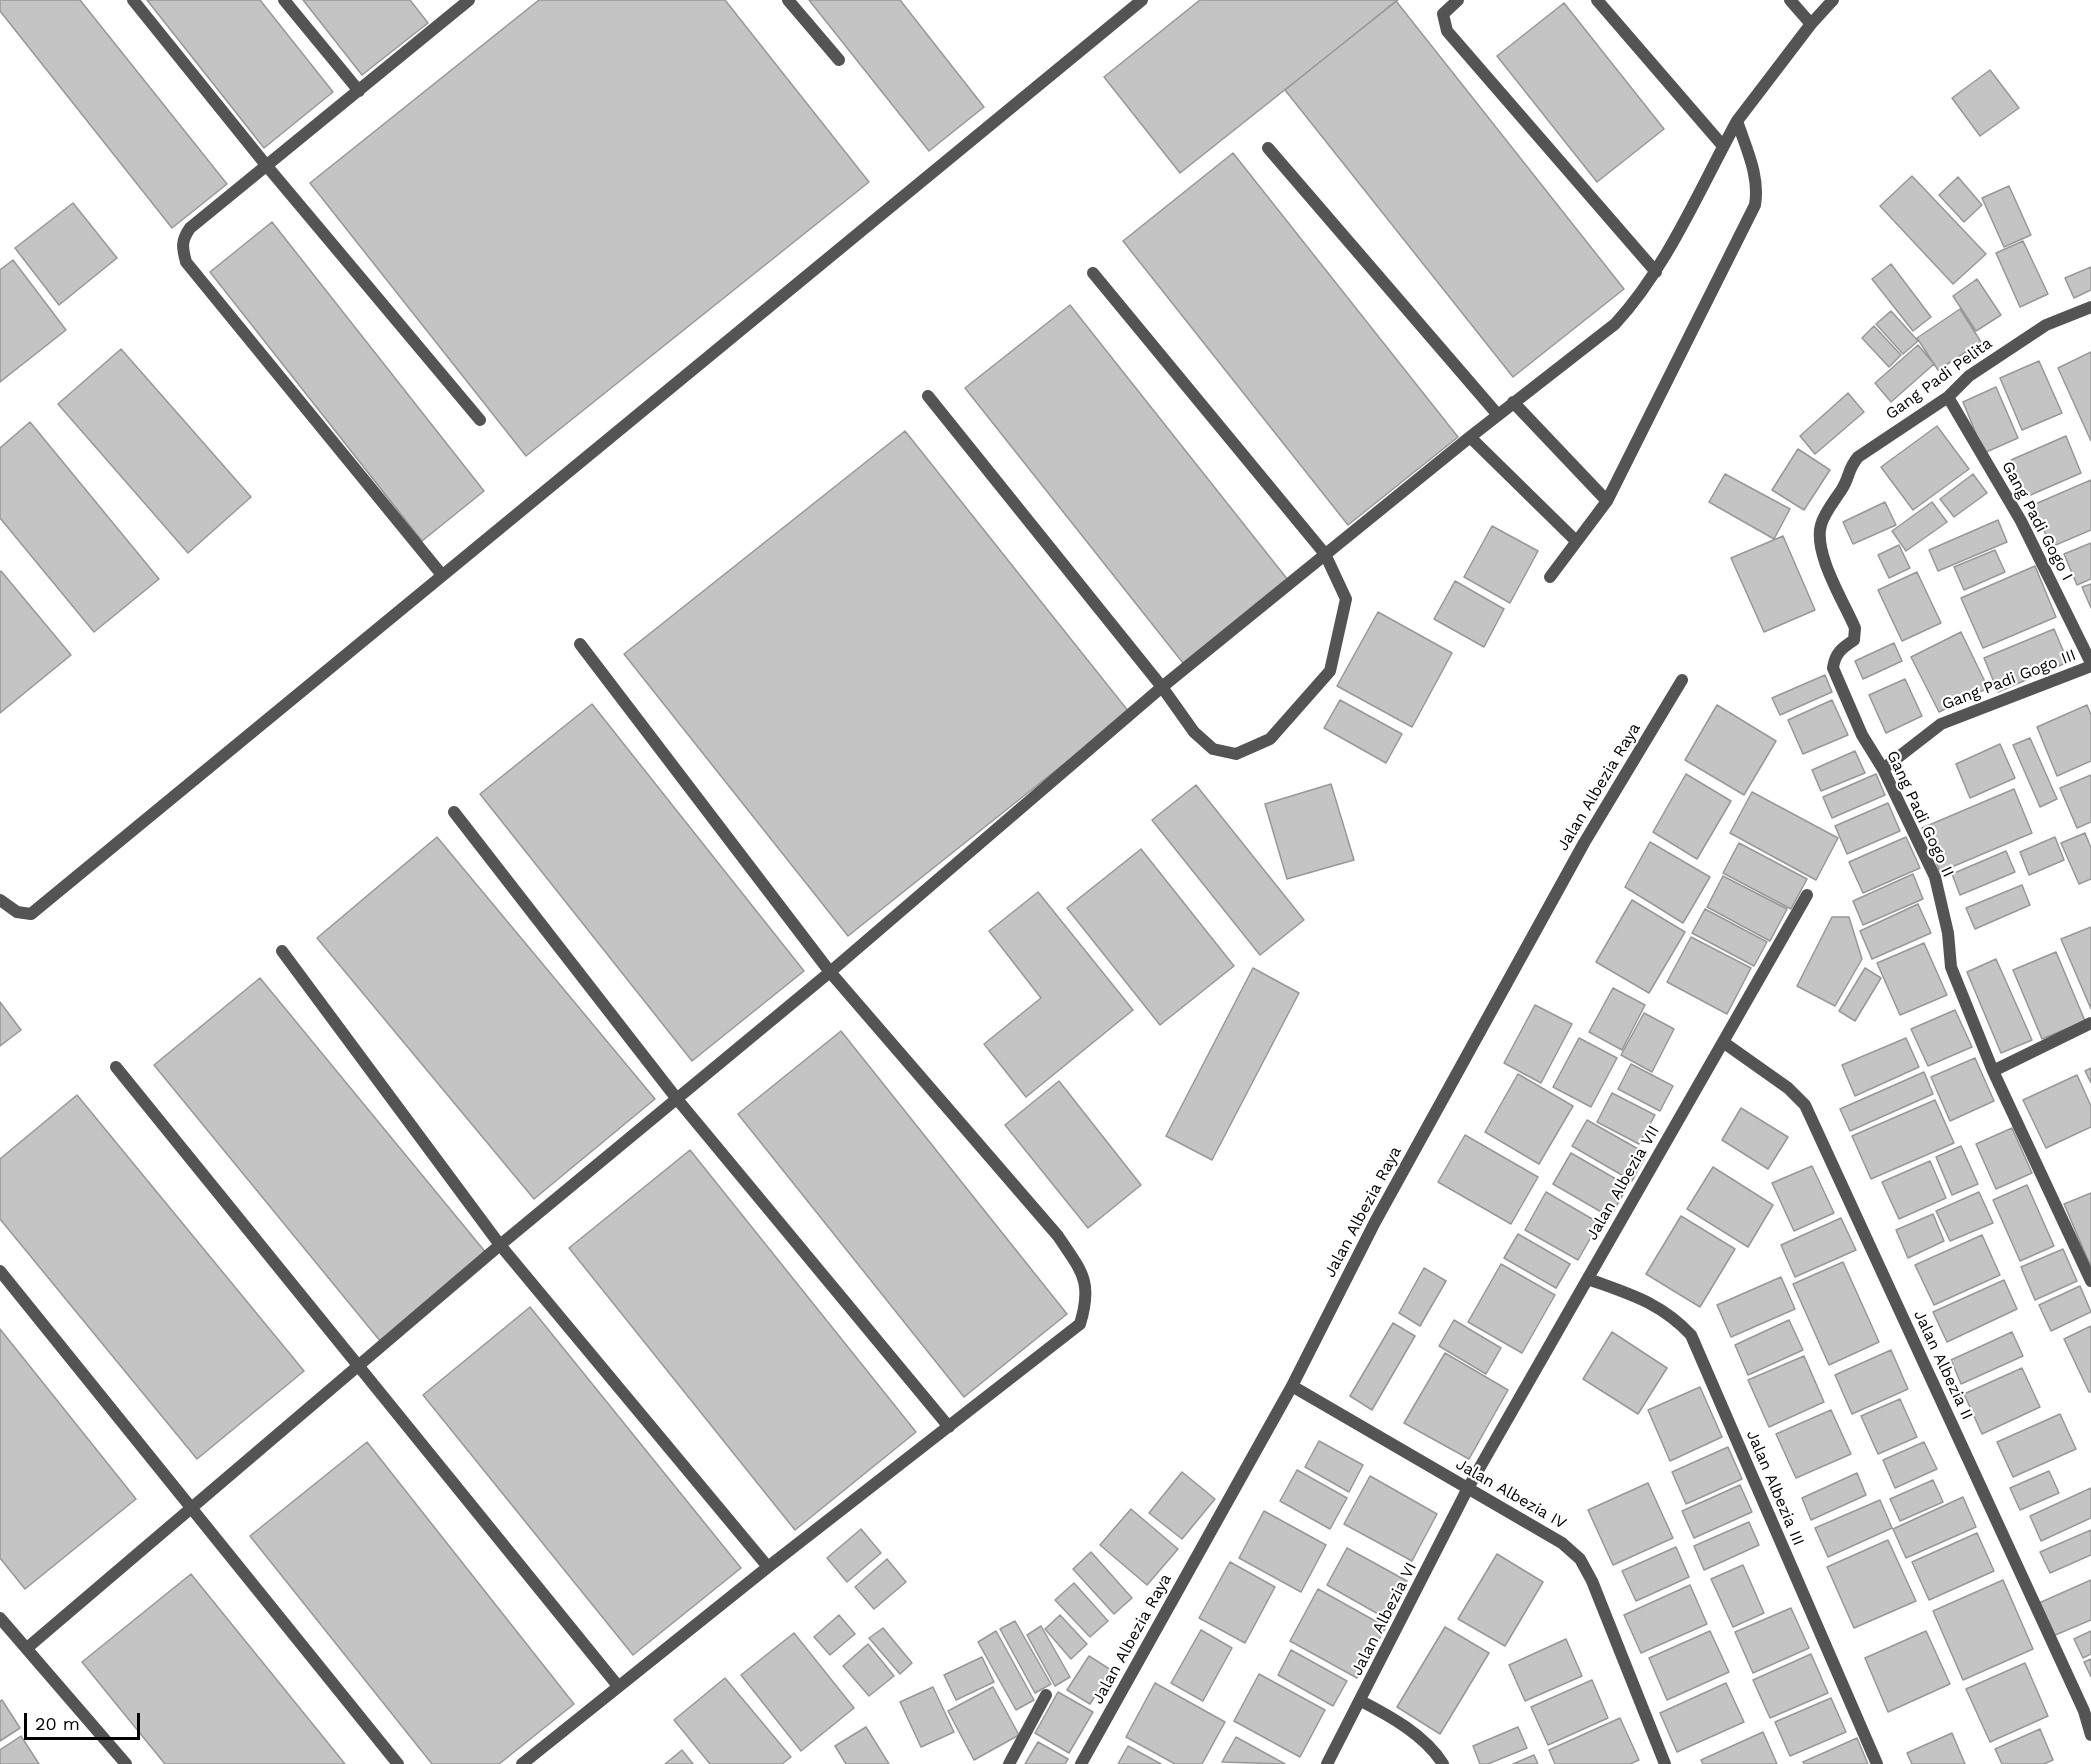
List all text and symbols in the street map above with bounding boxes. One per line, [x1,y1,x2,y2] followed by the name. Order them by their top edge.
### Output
[1882,334,1996,424] street label: Gang Padi Pelita
[1997,458,2077,584] street label: Gang Padi Gogo I
[1939,646,2079,714] street label: Gang Padi Gogo III
[1553,720,1645,854] street label: Jalan Albezia Raya
[1882,748,1958,880] street label: Gang Padi Gogo II
[1582,1122,1664,1244] street label: Jalan Albezia VII
[1320,1143,1406,1281] street label: Jalan Albezia Raya
[1909,1307,1977,1423] street label: Jalan Albezia II
[1742,1427,1808,1549] street label: Jalan Albezia III
[1452,1455,1570,1533] street label: Jalan Albezia IV
[1347,1559,1421,1679] street label: Jalan Albezia VI
[1088,1571,1176,1707] street label: Jalan Albezia Raya
[27,1701,142,1739] scale bar
[35,1713,80,1734] text: 20 m

